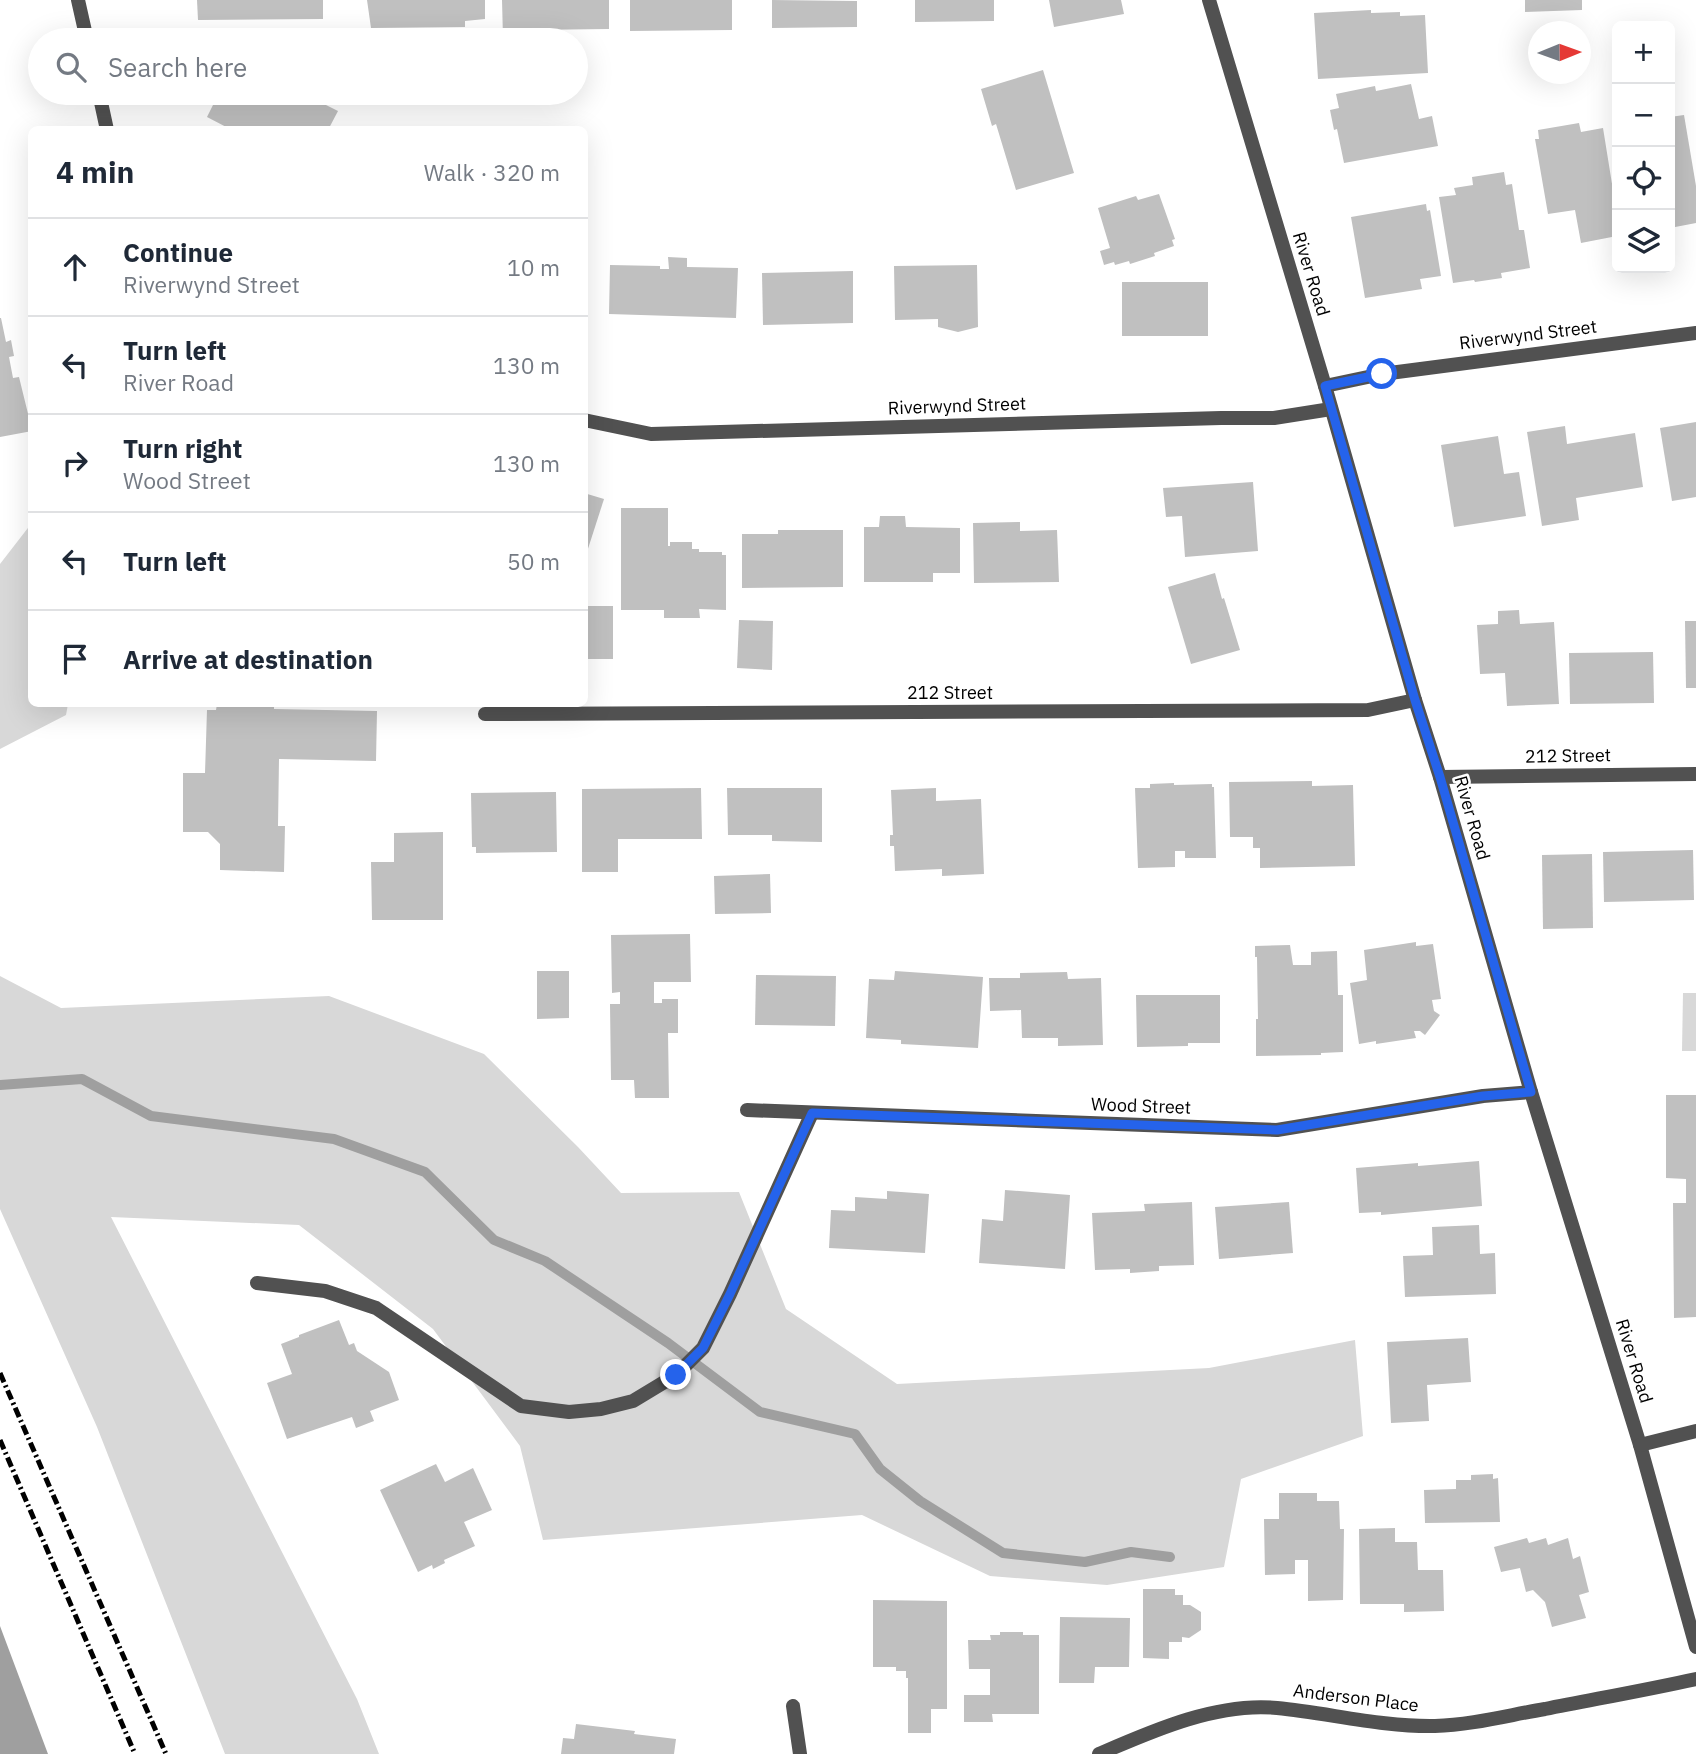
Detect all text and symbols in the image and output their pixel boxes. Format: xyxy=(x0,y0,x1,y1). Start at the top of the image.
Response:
north arrow xyxy=(1528,21,1591,84)
map controls xyxy=(1612,21,1675,273)
button: + xyxy=(1612,21,1675,84)
search box xyxy=(28,28,588,105)
icon: search xyxy=(52,48,90,86)
text: Search here xyxy=(108,50,247,84)
button: − xyxy=(1612,84,1675,147)
button: locate xyxy=(1612,147,1675,210)
text: 4 min xyxy=(56,152,134,191)
text: Walk · 320 m xyxy=(424,157,560,187)
button: layers xyxy=(1612,210,1675,273)
street label: River Road xyxy=(1288,229,1335,319)
text: Continue xyxy=(123,235,233,269)
icon: ahead xyxy=(56,248,94,286)
text: 10 m xyxy=(507,252,560,282)
text: Riverwynd Street xyxy=(123,269,300,299)
street label: Riverwynd Street xyxy=(1458,315,1598,354)
text: Turn left xyxy=(123,333,226,367)
icon: left xyxy=(56,346,94,384)
text: 130 m xyxy=(493,350,560,380)
route start xyxy=(1366,358,1397,389)
text: River Road xyxy=(123,367,234,397)
street label: Riverwynd Street xyxy=(887,392,1027,419)
text: Turn right xyxy=(123,431,242,465)
icon: right xyxy=(56,444,94,482)
text: 130 m xyxy=(493,448,560,478)
text: Wood Street xyxy=(123,465,251,495)
icon: left xyxy=(56,542,94,580)
text: Turn left xyxy=(123,544,226,578)
text: 50 m xyxy=(507,546,560,576)
icon: arrive xyxy=(56,640,94,678)
text: Arrive at destination xyxy=(123,642,373,676)
street label: 212 Street xyxy=(907,681,993,704)
street label: 212 Street xyxy=(1525,743,1611,768)
street label: River Road xyxy=(1449,773,1496,863)
street label: Wood Street xyxy=(1091,1092,1191,1119)
street label: River Road xyxy=(1611,1316,1658,1406)
route end xyxy=(660,1359,691,1390)
street label: Anderson Place xyxy=(1292,1678,1420,1717)

